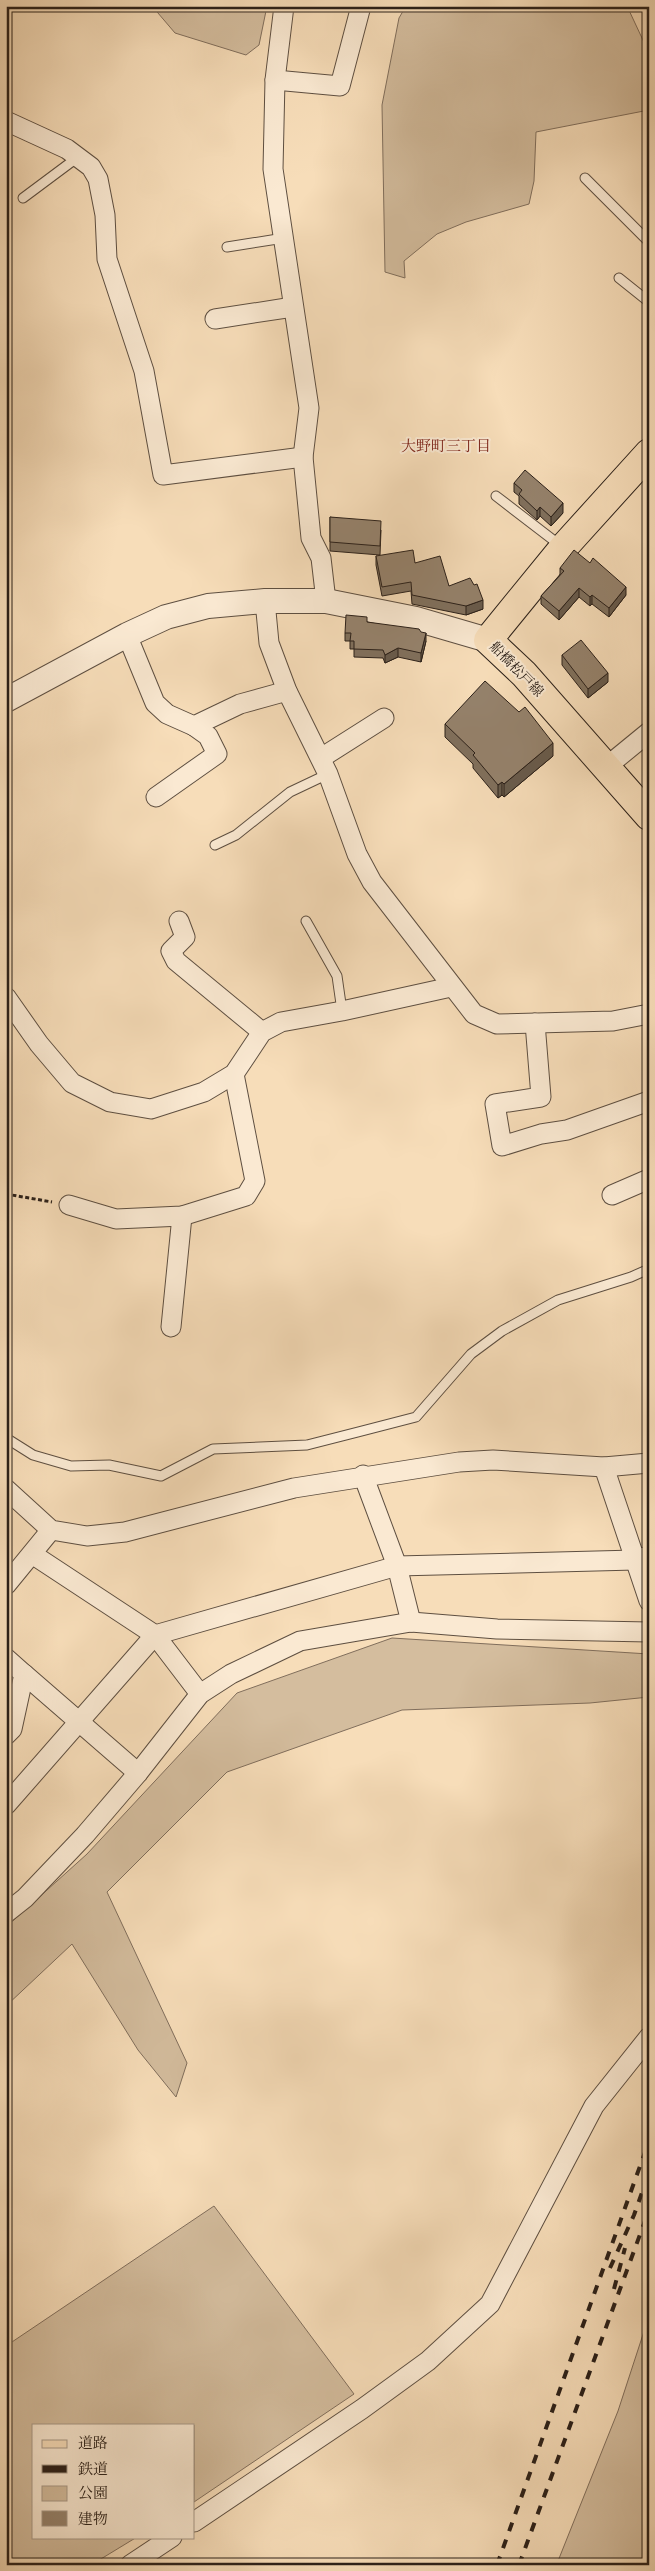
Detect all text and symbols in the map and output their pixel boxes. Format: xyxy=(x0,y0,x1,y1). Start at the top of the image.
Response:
district label: 大野町三丁目 xyxy=(401,436,491,455)
street label: 船橋松戸線 xyxy=(486,638,548,700)
legend xyxy=(32,2424,195,2538)
text: 道路 xyxy=(78,2433,108,2452)
text: 鉄道 xyxy=(78,2459,108,2478)
text: 公園 xyxy=(78,2483,108,2502)
text: 建物 xyxy=(78,2509,108,2528)

